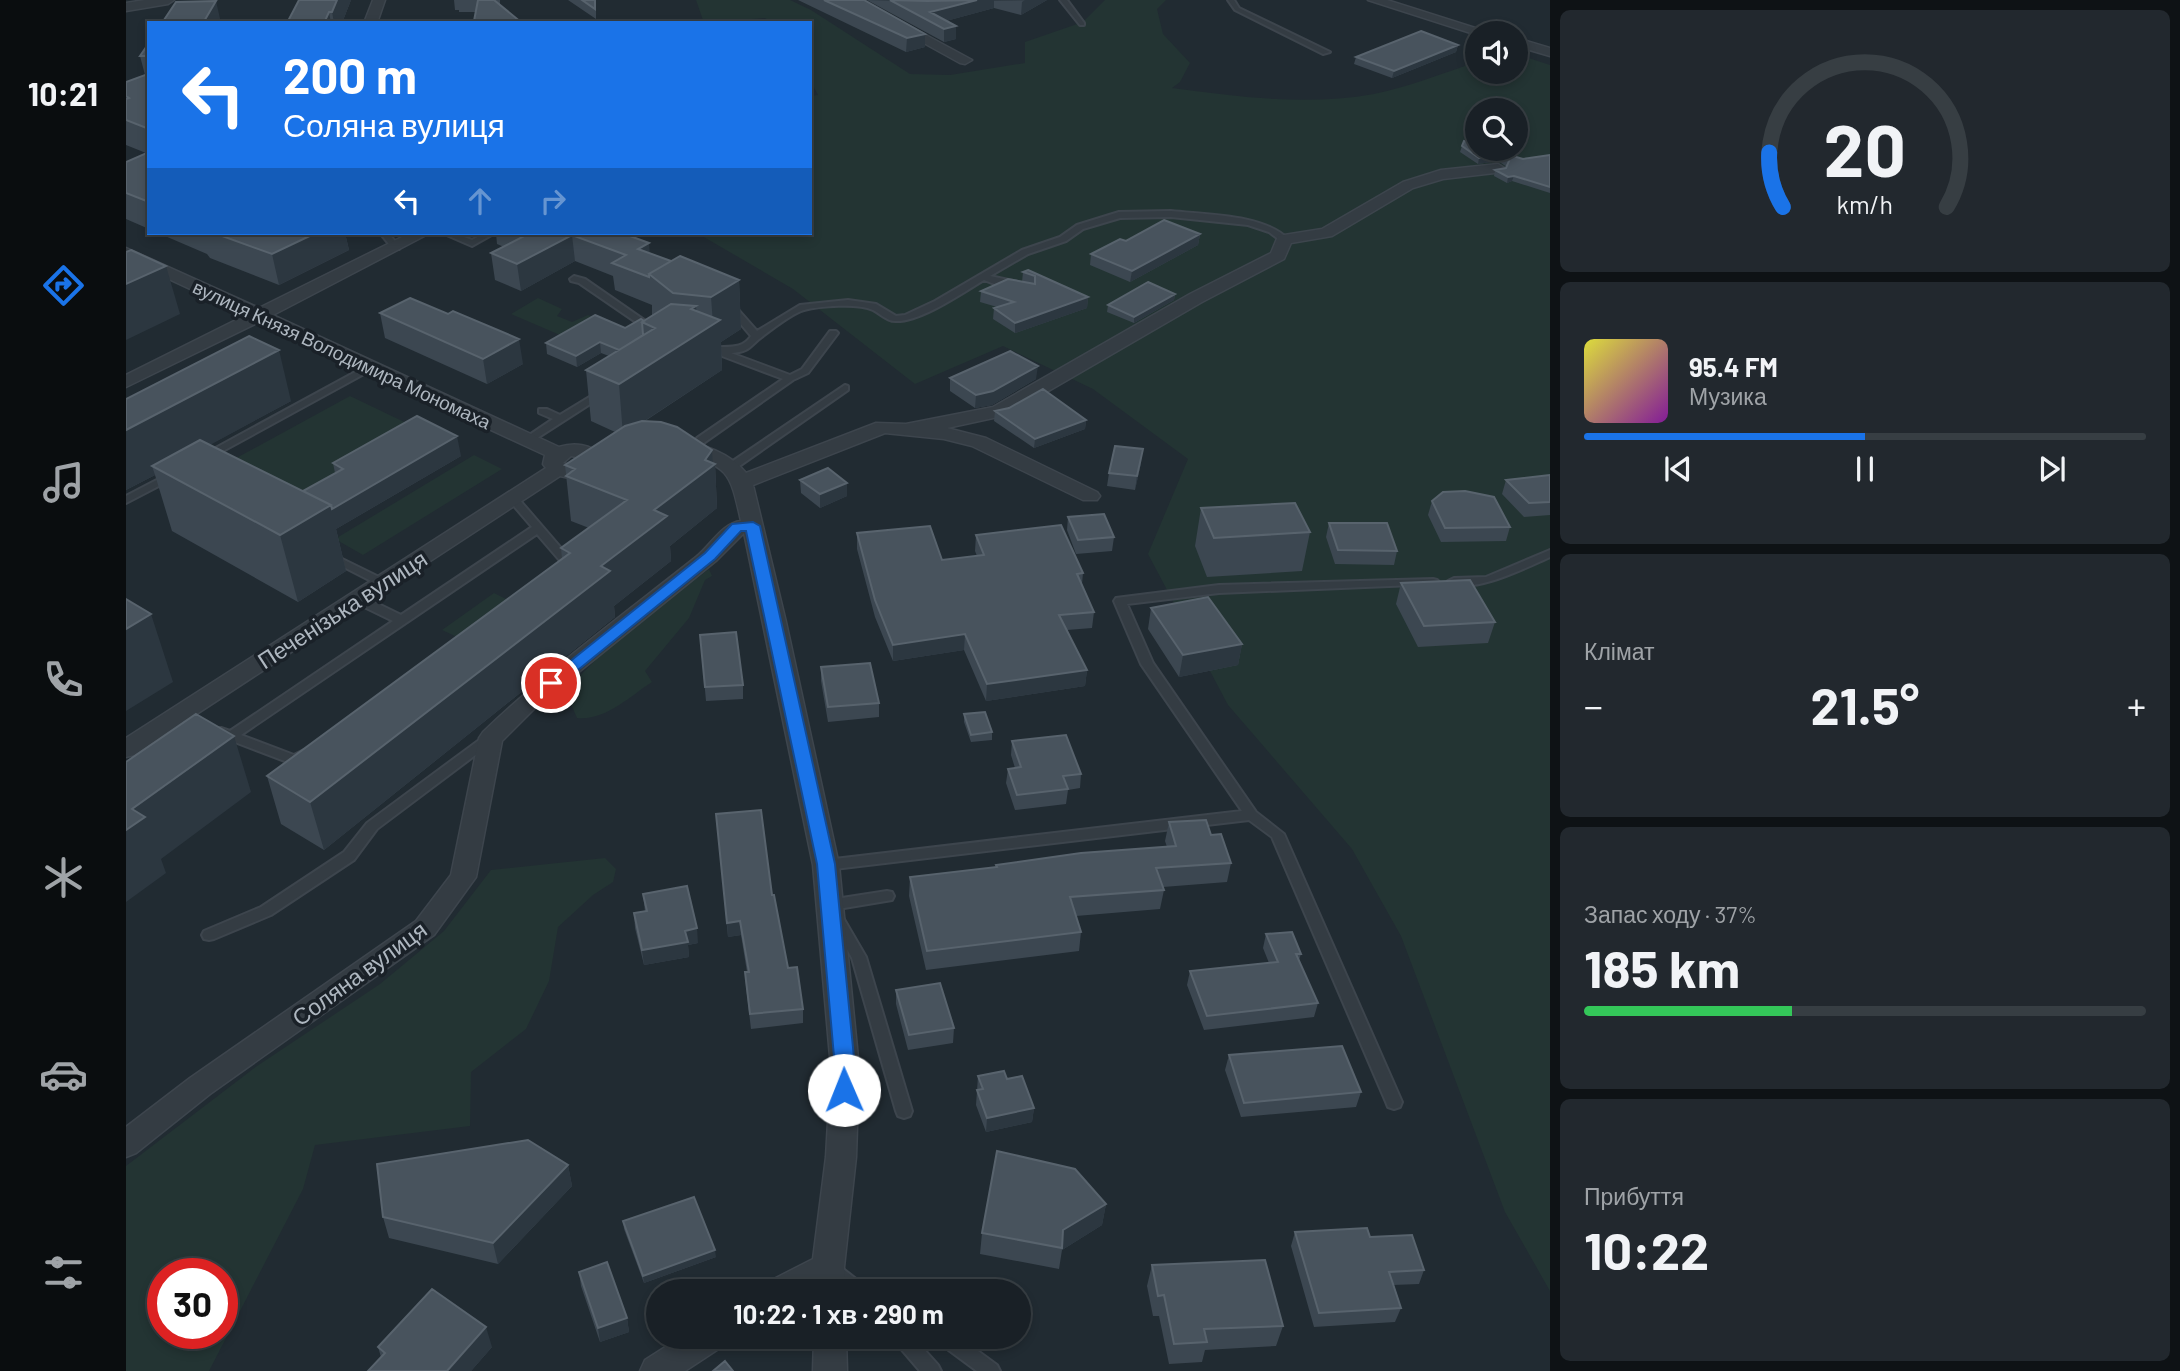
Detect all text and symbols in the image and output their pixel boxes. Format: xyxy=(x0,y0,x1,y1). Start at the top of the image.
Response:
map controls xyxy=(1465,21,1528,161)
button: sound xyxy=(1465,21,1528,84)
text: 200 m xyxy=(283,45,417,104)
icon: left xyxy=(168,49,259,140)
text: 10:21 xyxy=(28,74,98,112)
button: search xyxy=(1465,98,1528,161)
text: 20 xyxy=(1824,104,1906,192)
text: Соляна вулиця xyxy=(283,105,505,143)
icon: left xyxy=(388,182,426,220)
icon: ahead xyxy=(461,182,499,220)
icon: right xyxy=(534,182,572,220)
text: km/h xyxy=(1837,189,1893,219)
icon: directions xyxy=(39,261,88,310)
street label: вулиця Князя Володимира Мономаха xyxy=(189,275,495,433)
text: 95.4 FM xyxy=(1689,351,1778,382)
text: Музика xyxy=(1689,382,1767,410)
icon: previous xyxy=(1659,450,1697,488)
icon: pause xyxy=(1846,450,1884,488)
icon: next xyxy=(2033,450,2071,488)
icon: music xyxy=(39,458,88,507)
street label: Печенізька вулиця xyxy=(252,544,432,674)
text: Клімат xyxy=(1584,637,1655,665)
pin xyxy=(521,653,581,713)
icon: phone xyxy=(39,655,88,704)
icon: arrive xyxy=(532,664,570,702)
text: 21.5° xyxy=(1811,673,1919,735)
text: − xyxy=(1584,682,1603,728)
text: + xyxy=(2127,682,2146,728)
icon: climate xyxy=(39,853,88,902)
text: Запас ходу · 37% xyxy=(1584,900,1757,928)
street label: Соляна вулиця xyxy=(286,915,432,1031)
text: 185 km xyxy=(1584,936,1740,998)
icon: car xyxy=(39,1050,88,1099)
position arrow xyxy=(807,1053,881,1127)
text: Прибуття xyxy=(1584,1182,1684,1210)
text: 10:22 xyxy=(1584,1218,1709,1280)
icon: filters xyxy=(39,1248,88,1297)
speed limit sign: 30 xyxy=(147,1258,238,1349)
text: 10:22 · 1 хв · 290 m xyxy=(733,1298,944,1329)

